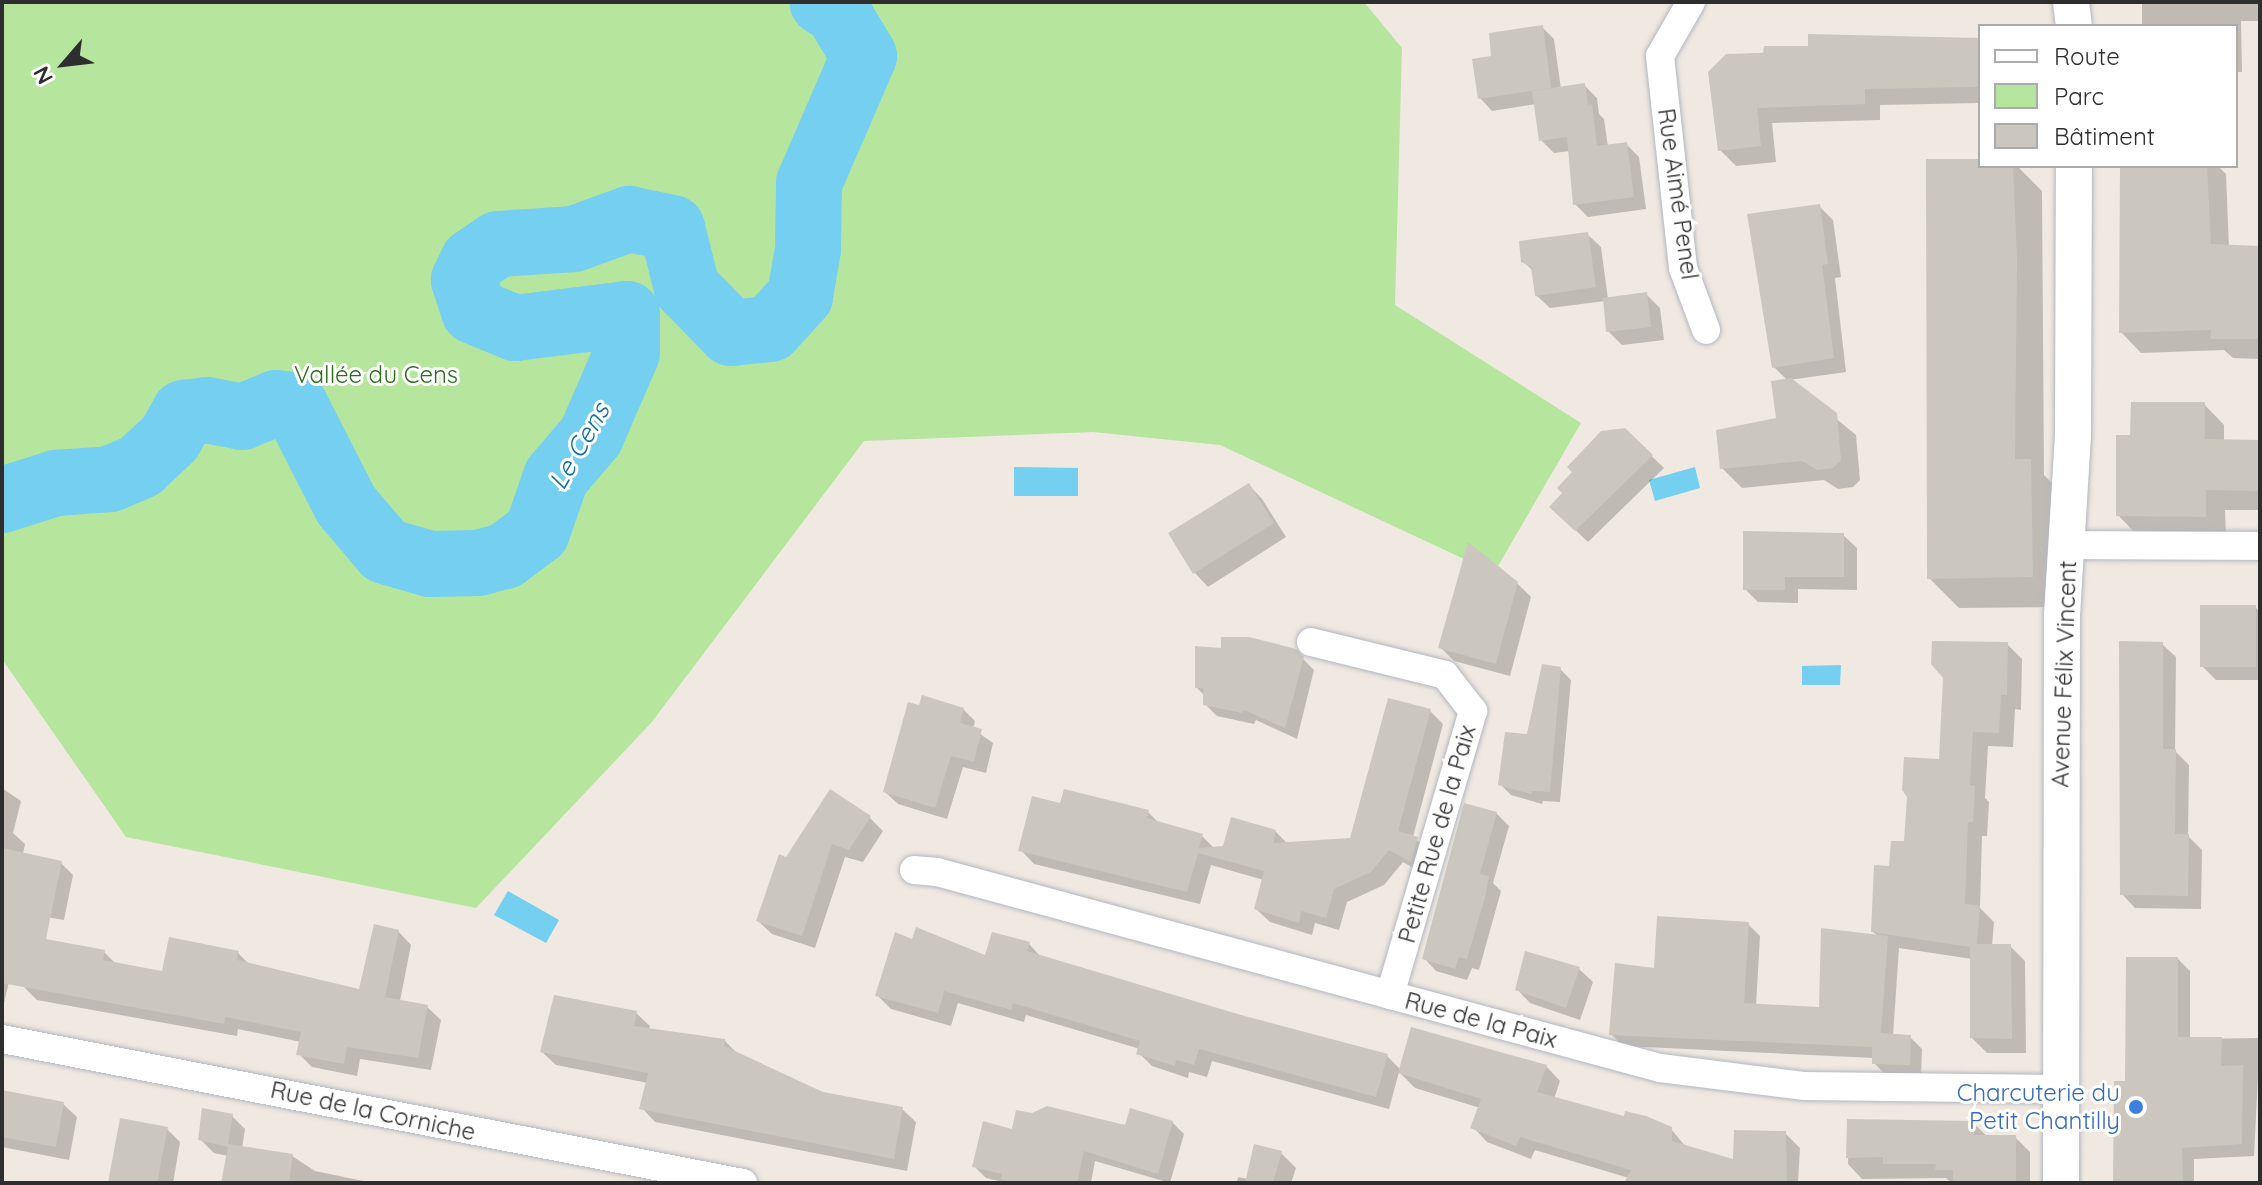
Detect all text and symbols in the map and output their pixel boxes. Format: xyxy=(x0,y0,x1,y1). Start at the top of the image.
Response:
north arrow xyxy=(24,24,104,104)
legend xyxy=(1978,24,2238,168)
text: Route xyxy=(2054,41,2120,71)
text: N xyxy=(27,62,59,89)
text: Parc xyxy=(2054,81,2104,111)
street label: Rue Aimé Penel xyxy=(1652,106,1704,282)
text: Bâtiment xyxy=(2054,121,2155,151)
park label: Vallée du Cens xyxy=(294,361,458,389)
water label: Le Cens xyxy=(542,397,616,495)
street label: Avenue Félix Vincent xyxy=(2046,560,2082,788)
street label: Petite Rue de la Paix xyxy=(1392,722,1482,946)
street label: Rue de la Paix xyxy=(1402,986,1560,1054)
street label: Rue de la Corniche xyxy=(268,1075,478,1147)
place label: Charcuterie du Petit Chantilly xyxy=(1957,1079,2120,1135)
marker: Charcuterie du Petit Chantilly xyxy=(2127,1098,2145,1116)

